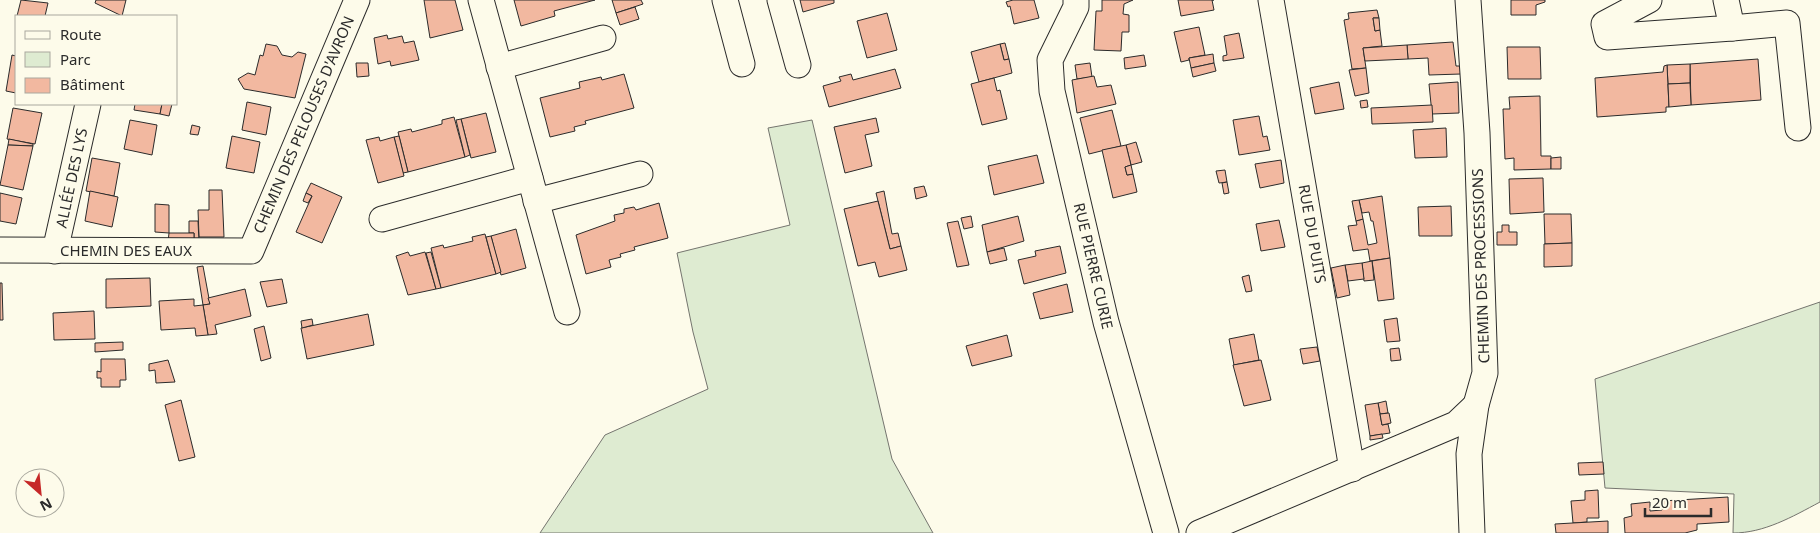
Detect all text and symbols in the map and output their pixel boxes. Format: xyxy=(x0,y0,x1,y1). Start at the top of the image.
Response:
street label: CHEMIN DES PELOUSES D'AVRON xyxy=(248,13,358,236)
legend xyxy=(15,15,178,105)
text: Route xyxy=(60,24,102,44)
text: Parc xyxy=(60,49,91,69)
text: Bâtiment xyxy=(60,74,125,94)
street label: ALLÉE DES LYS xyxy=(51,126,91,229)
street label: CHEMIN DES PROCESSIONS xyxy=(1467,168,1493,364)
street label: RUE DU PUITS xyxy=(1294,183,1332,285)
street label: RUE PIERRE CURIE xyxy=(1070,201,1118,331)
street label: CHEMIN DES EAUX xyxy=(60,240,192,260)
north arrow xyxy=(15,468,65,518)
scale bar xyxy=(1645,486,1711,518)
text: 20 m xyxy=(1652,492,1687,512)
text: N xyxy=(37,494,56,516)

